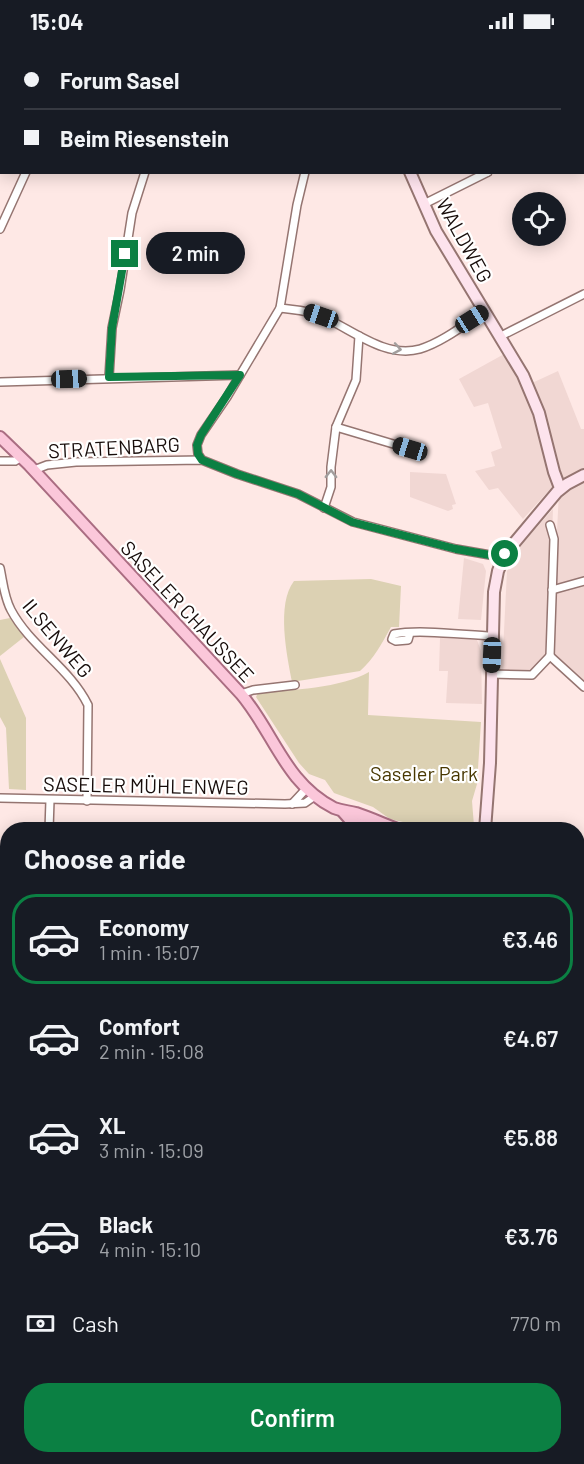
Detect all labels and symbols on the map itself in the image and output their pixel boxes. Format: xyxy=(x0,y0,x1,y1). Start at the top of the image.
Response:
street label: WALDWEG xyxy=(432,194,498,286)
callout: 2 min xyxy=(146,233,245,275)
route end xyxy=(111,240,138,267)
car xyxy=(301,302,341,330)
car xyxy=(452,302,492,336)
one-way arrow xyxy=(391,342,401,355)
car xyxy=(51,369,87,389)
street label: STRATENBARG xyxy=(48,432,180,462)
car xyxy=(390,435,430,463)
one-way arrow xyxy=(325,469,337,478)
street label: SASELER CHAUSSEE xyxy=(116,535,260,687)
route start xyxy=(491,540,518,567)
street label: ILSENWEG xyxy=(18,594,98,682)
car xyxy=(482,637,502,673)
park label: Saseler Park xyxy=(370,761,478,785)
street label: SASELER MÜHLENWEG xyxy=(43,771,249,799)

